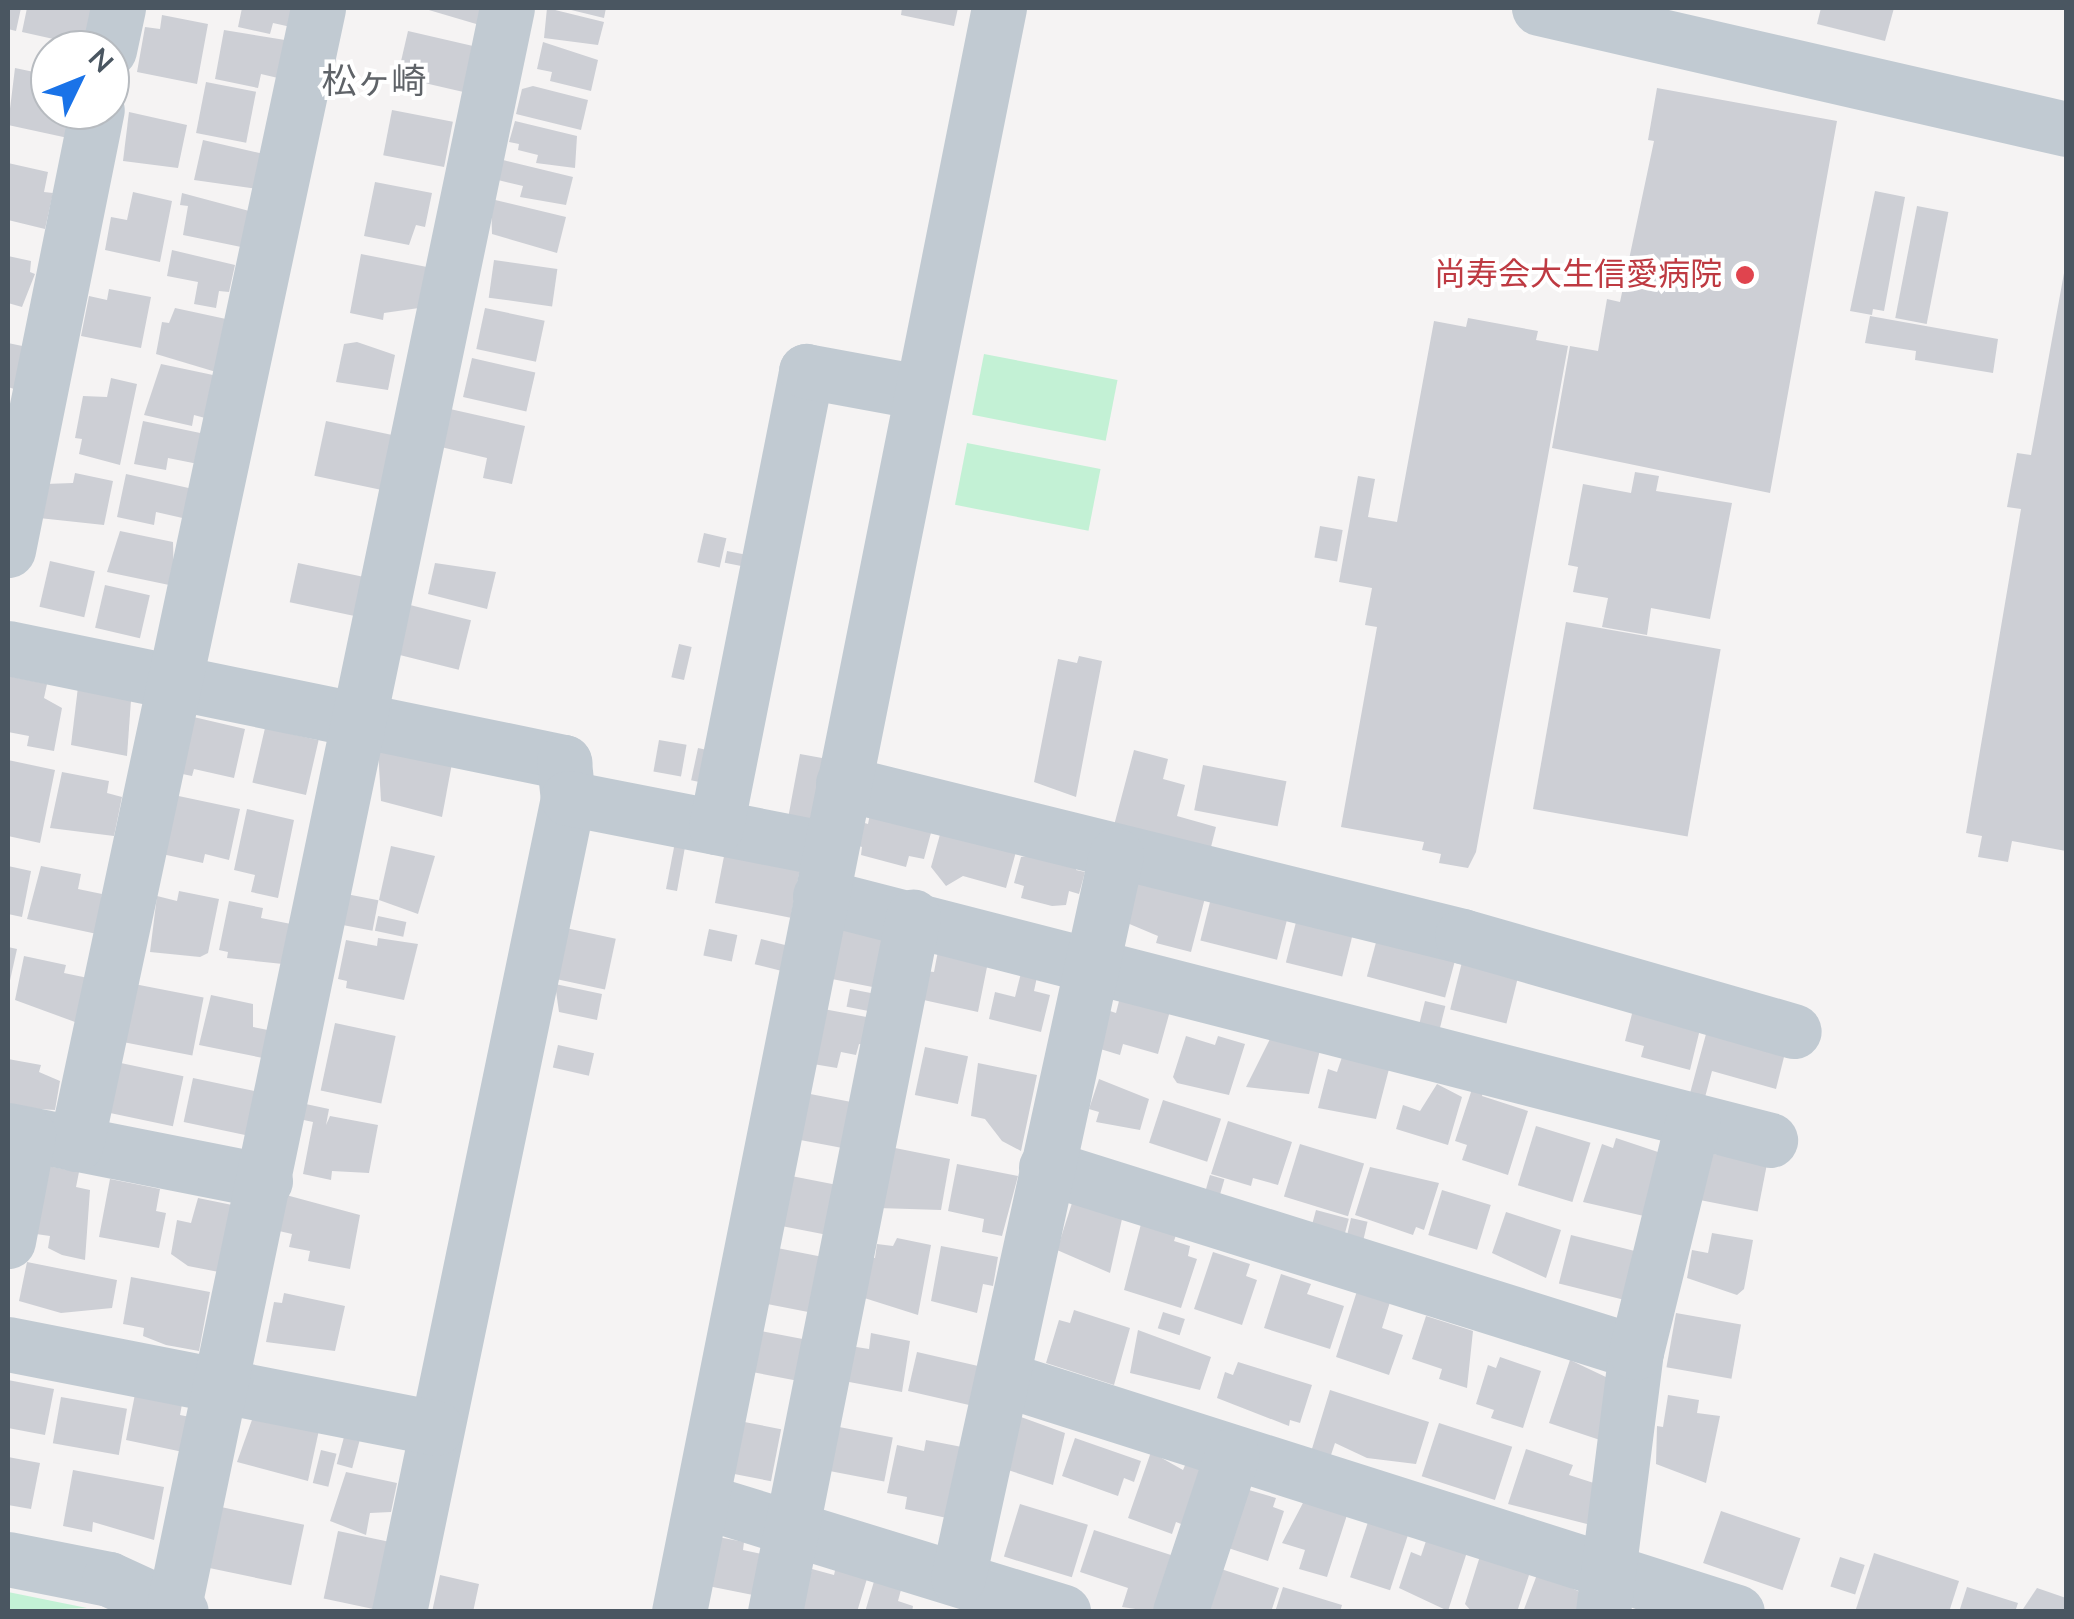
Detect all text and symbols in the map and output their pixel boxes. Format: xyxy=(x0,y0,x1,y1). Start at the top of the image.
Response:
north arrow xyxy=(30,30,130,130)
text: N xyxy=(79,40,122,82)
district label: 松ヶ崎 xyxy=(322,61,426,103)
place label: 尚寿会大生信愛病院 xyxy=(1434,256,1722,294)
marker: 尚寿会大生信愛病院 xyxy=(1732,262,1758,288)

